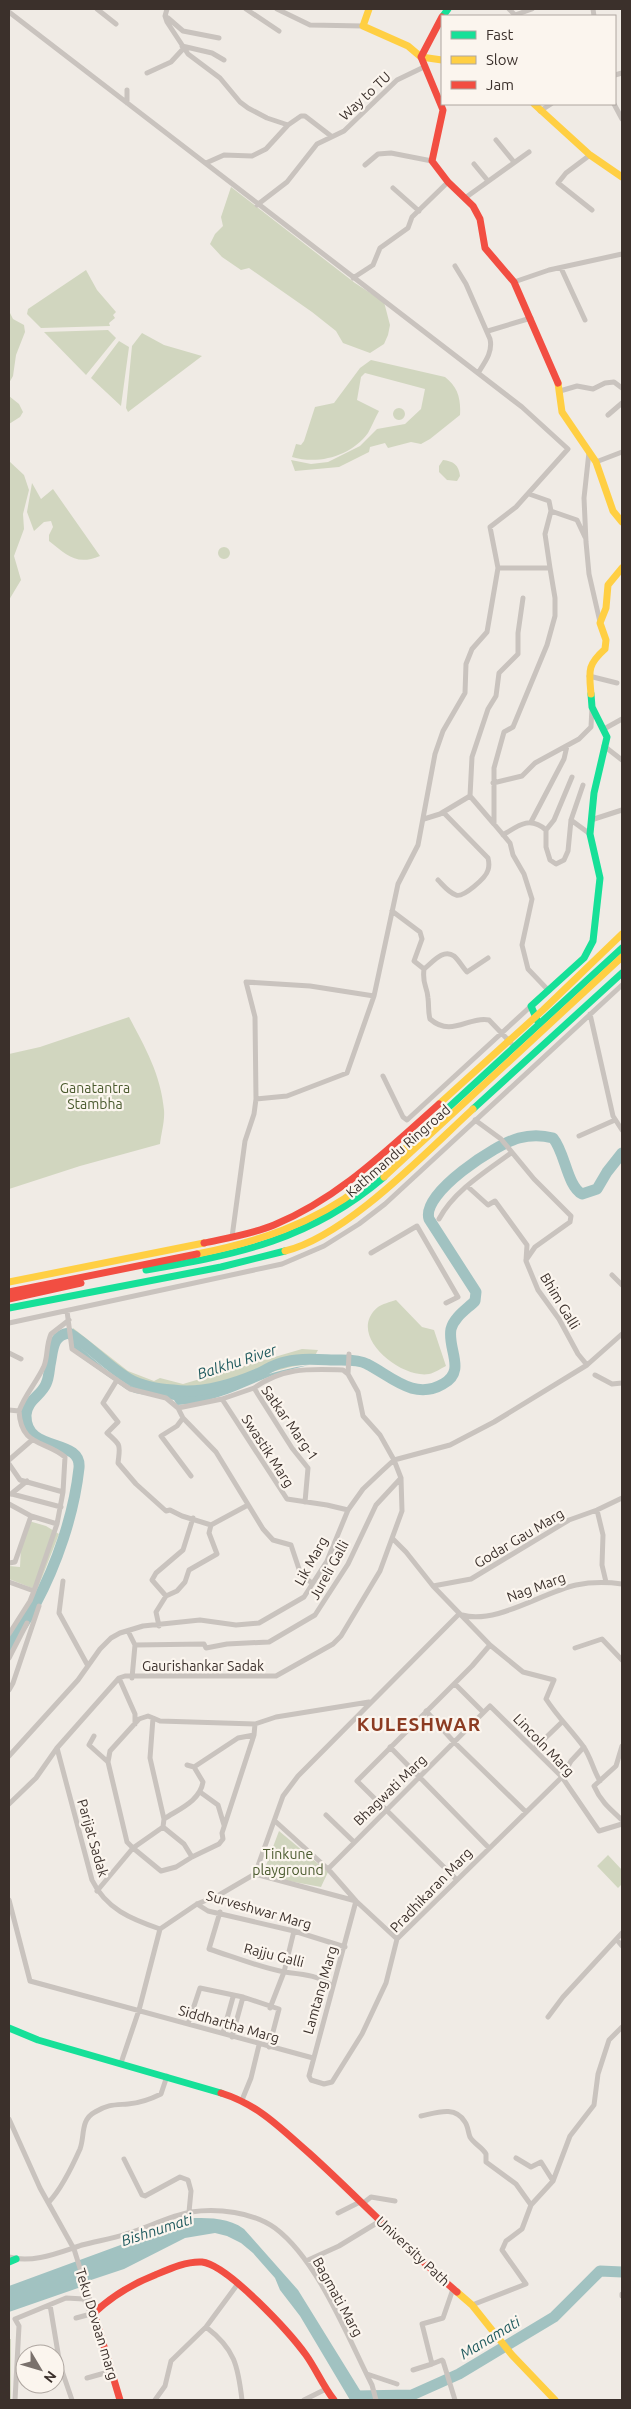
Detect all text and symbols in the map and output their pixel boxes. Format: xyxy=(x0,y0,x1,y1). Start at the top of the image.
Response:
legend xyxy=(441,15,616,105)
text: Fast xyxy=(486,26,514,43)
text: Slow xyxy=(486,51,519,68)
street label: Way to TU xyxy=(336,68,394,124)
text: Jam xyxy=(486,76,514,93)
park label: Ganatantra Stambha xyxy=(60,1080,130,1112)
street label: Kathmandu Ringroad xyxy=(343,1101,453,1201)
street label: Bhim Galli xyxy=(537,1270,583,1332)
water label: Balkhu River xyxy=(195,1340,280,1382)
street label: Satkar Marg-1 xyxy=(258,1383,322,1463)
street label: Swastik Marg xyxy=(239,1412,297,1490)
street label: Godar Gau Marg xyxy=(471,1505,567,1571)
street label: Lik Marg xyxy=(291,1534,331,1588)
street label: Jureli Galli xyxy=(306,1538,352,1602)
street label: Nag Marg xyxy=(505,1569,567,1605)
street label: Gaurishankar Sadak xyxy=(142,1658,264,1674)
street label: Lincoln Marg xyxy=(510,1710,578,1780)
district label: KULESHWAR xyxy=(357,1713,481,1735)
street label: Bhagwati Marg xyxy=(350,1751,430,1829)
street label: Parijat Sadak xyxy=(74,1797,112,1879)
street label: Pradhikaran Marg xyxy=(387,1844,475,1936)
park label: Tinkune playground xyxy=(252,1846,324,1878)
street label: Surveshwar Marg xyxy=(205,1887,313,1933)
street label: Rajju Galli xyxy=(242,1940,306,1970)
street label: Lamtang Marg xyxy=(300,1944,340,2036)
street label: Siddhartha Marg xyxy=(177,2002,281,2046)
water label: Bishnumati xyxy=(119,2210,196,2249)
street label: University Path xyxy=(373,2213,453,2289)
street label: Bagmati Marg xyxy=(310,2255,366,2339)
street label: Teku Dovaan marg xyxy=(72,2266,122,2382)
water label: Manamati xyxy=(456,2312,524,2362)
north arrow xyxy=(15,2344,65,2394)
text: N xyxy=(41,2368,60,2386)

